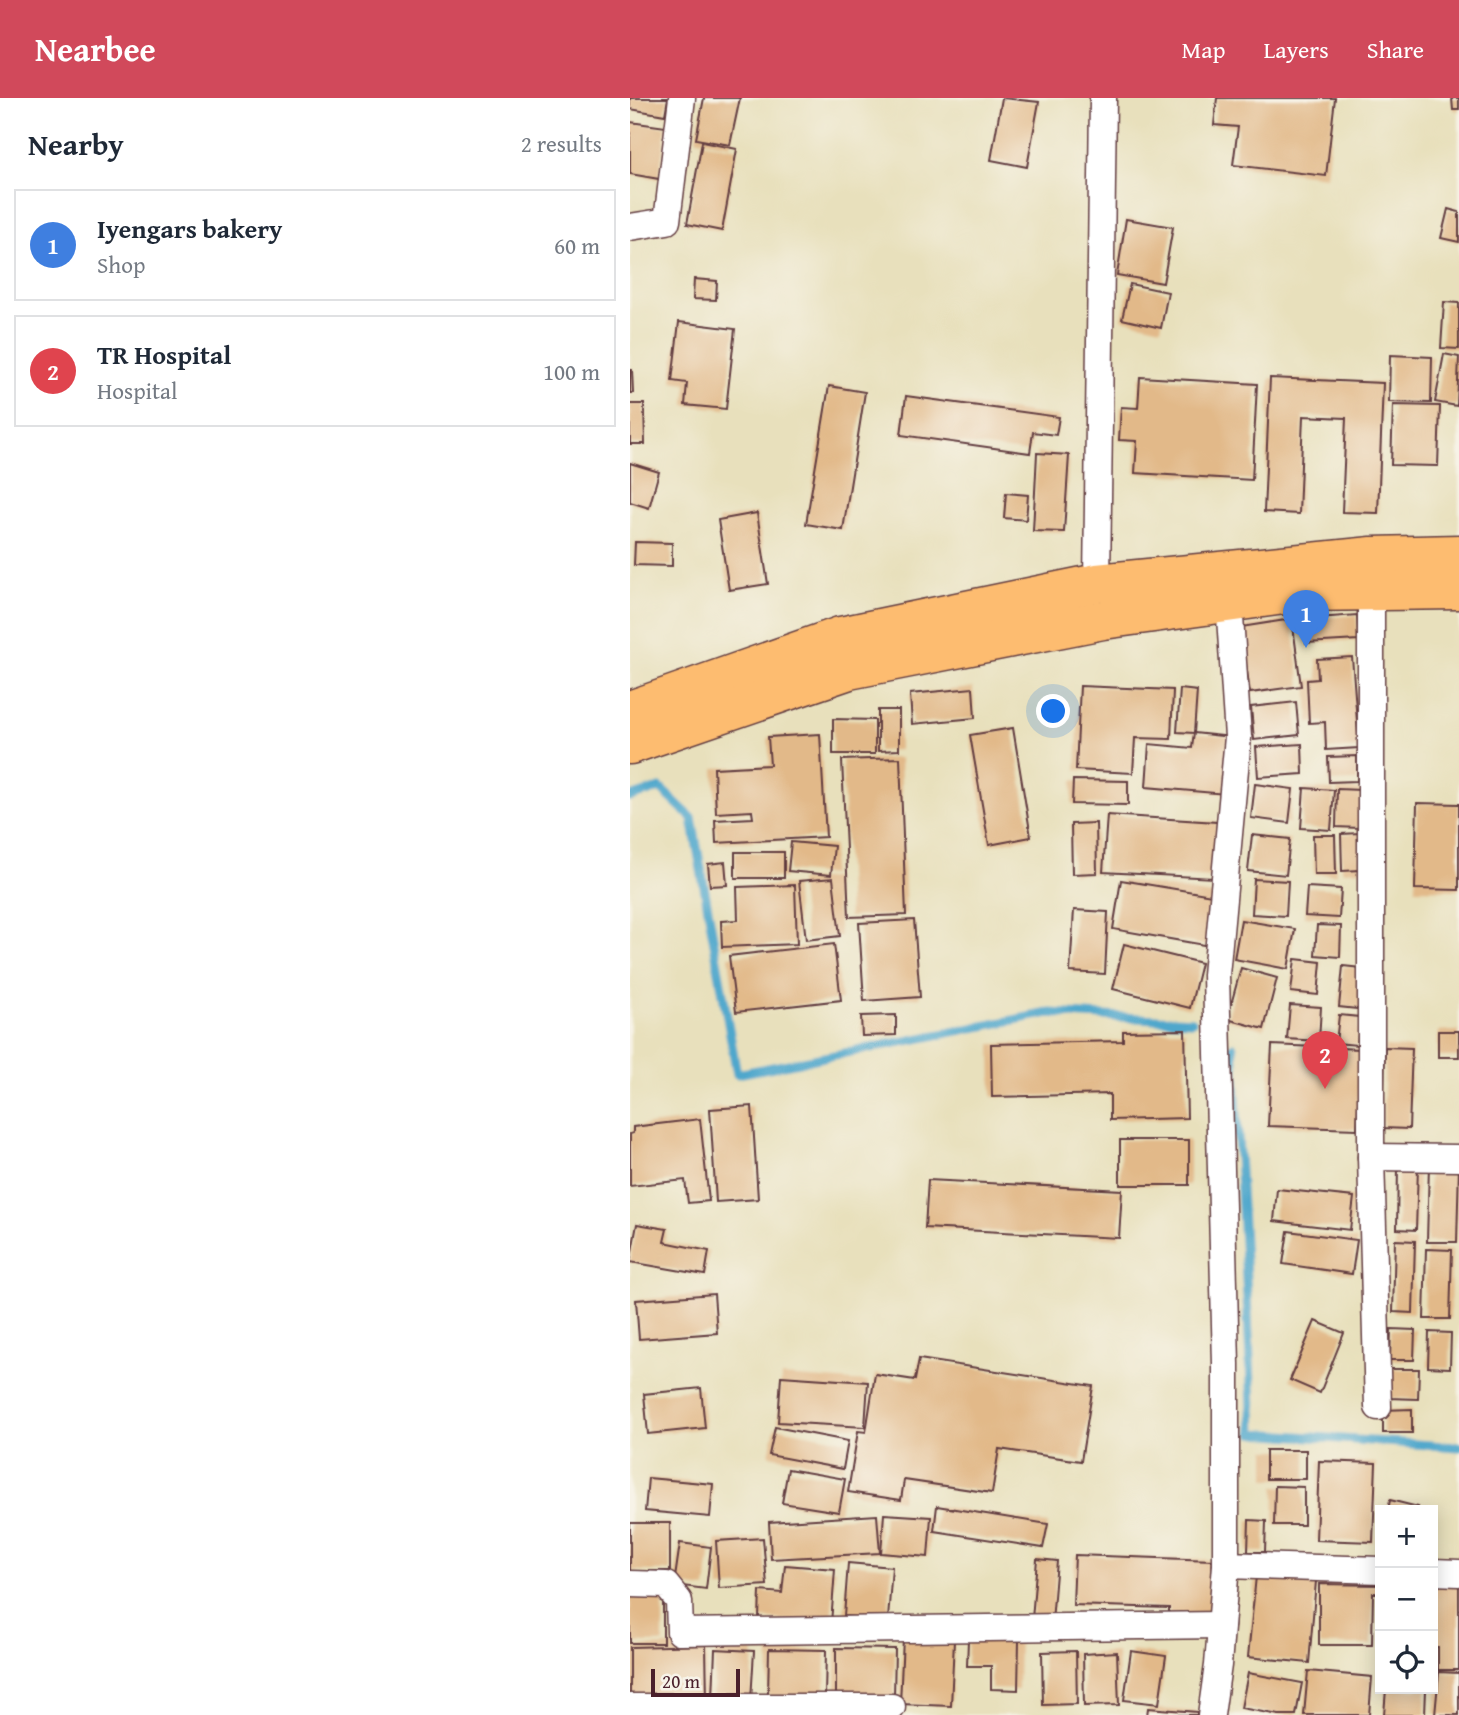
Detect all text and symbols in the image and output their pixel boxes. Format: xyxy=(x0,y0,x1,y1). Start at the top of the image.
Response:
text: Nearbee xyxy=(35,25,156,73)
text: Map xyxy=(1182,32,1225,67)
text: Layers xyxy=(1263,32,1329,67)
text: Share xyxy=(1367,32,1424,67)
text: Nearby xyxy=(28,122,124,166)
text: 2 results xyxy=(521,127,602,160)
text: Iyengars bakery xyxy=(97,209,282,248)
text: 1 xyxy=(47,229,59,262)
text: 60 m xyxy=(554,229,600,262)
text: Shop xyxy=(97,248,145,281)
text: TR Hospital xyxy=(97,335,231,374)
text: 2 xyxy=(47,355,59,388)
text: 100 m xyxy=(543,355,600,388)
text: Hospital xyxy=(97,374,177,407)
pin: 1 xyxy=(1283,590,1329,648)
your location xyxy=(1036,694,1070,728)
pin: 2 xyxy=(1302,1031,1348,1089)
map controls xyxy=(1375,1505,1438,1694)
button: + xyxy=(1375,1505,1438,1568)
button: − xyxy=(1375,1568,1438,1631)
button: locate xyxy=(1375,1631,1438,1694)
scale bar xyxy=(651,1666,740,1698)
text: 20 m xyxy=(662,1667,700,1695)

